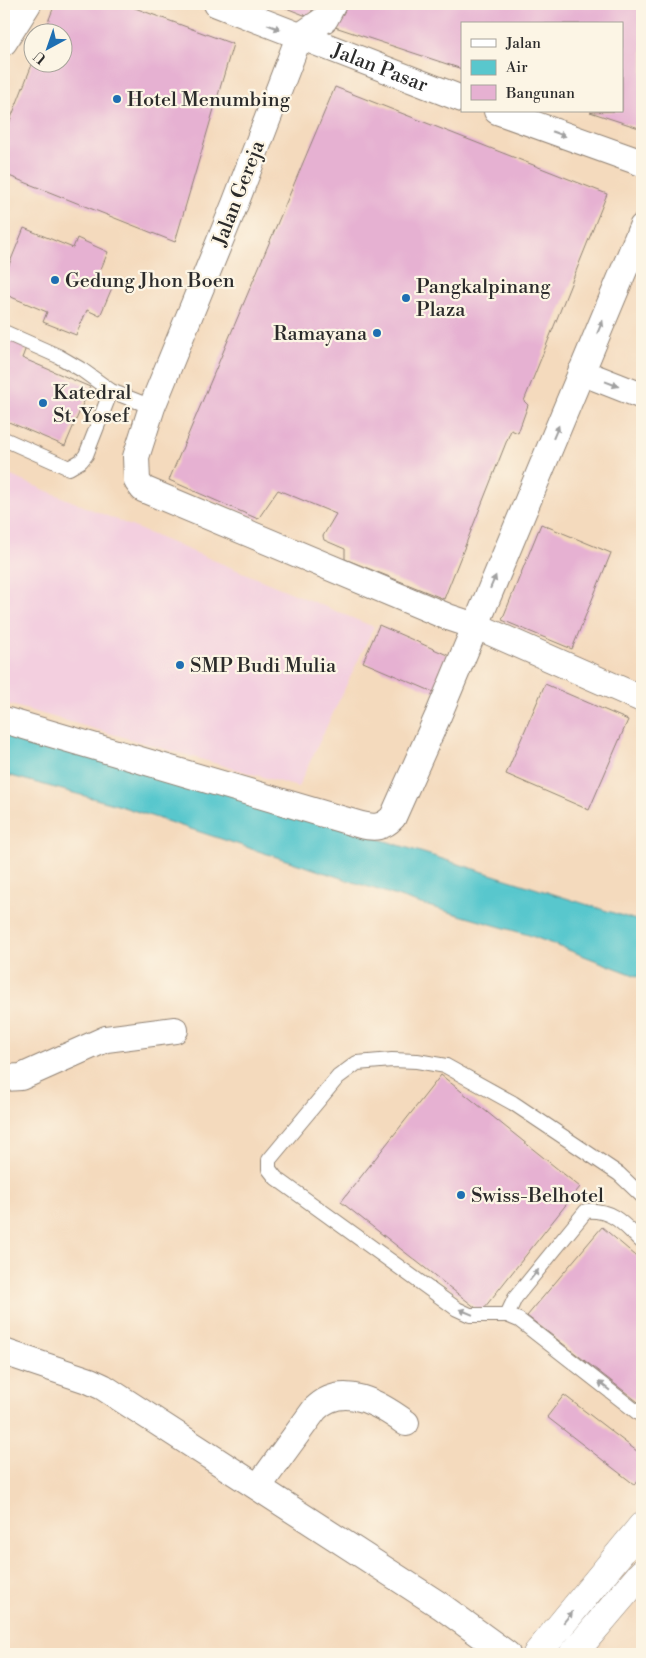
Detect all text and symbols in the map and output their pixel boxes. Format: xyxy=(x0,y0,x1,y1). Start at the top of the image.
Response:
north arrow xyxy=(22,22,72,72)
legend xyxy=(461,22,624,112)
one-way arrow xyxy=(267,23,282,31)
text: Jalan xyxy=(505,34,541,53)
street label: Jalan Pasar xyxy=(327,38,432,99)
text: U xyxy=(30,47,50,68)
text: Air xyxy=(505,58,528,77)
text: Bangunan xyxy=(505,84,575,103)
place label: Hotel Menumbing xyxy=(127,88,291,113)
marker: Hotel Menumbing xyxy=(111,93,123,105)
one-way arrow xyxy=(552,131,567,138)
street label: Jalan Gereja xyxy=(208,137,271,251)
place label: Gedung Jhon Boen xyxy=(65,269,235,294)
marker: Gedung Jhon Boen xyxy=(49,274,61,286)
place label: Pangkalpinang Plaza xyxy=(416,275,551,323)
marker: Pangkalpinang Plaza xyxy=(400,292,412,304)
one-way arrow xyxy=(596,320,604,334)
place label: Ramayana xyxy=(273,322,368,347)
marker: Ramayana xyxy=(371,327,383,339)
place label: Katedral St. Yosef xyxy=(53,381,132,429)
one-way arrow xyxy=(604,381,619,388)
marker: Katedral St. Yosef xyxy=(37,397,49,409)
one-way arrow xyxy=(552,425,560,439)
one-way arrow xyxy=(489,575,497,589)
place label: SMP Budi Mulia xyxy=(190,654,337,679)
marker: SMP Budi Mulia xyxy=(174,659,186,671)
place label: Swiss-Belhotel xyxy=(471,1184,604,1209)
marker: Swiss-Belhotel xyxy=(455,1189,467,1201)
one-way arrow xyxy=(528,1269,539,1282)
one-way arrow xyxy=(458,1308,473,1316)
one-way arrow xyxy=(598,1380,611,1391)
one-way arrow xyxy=(563,1610,574,1623)

